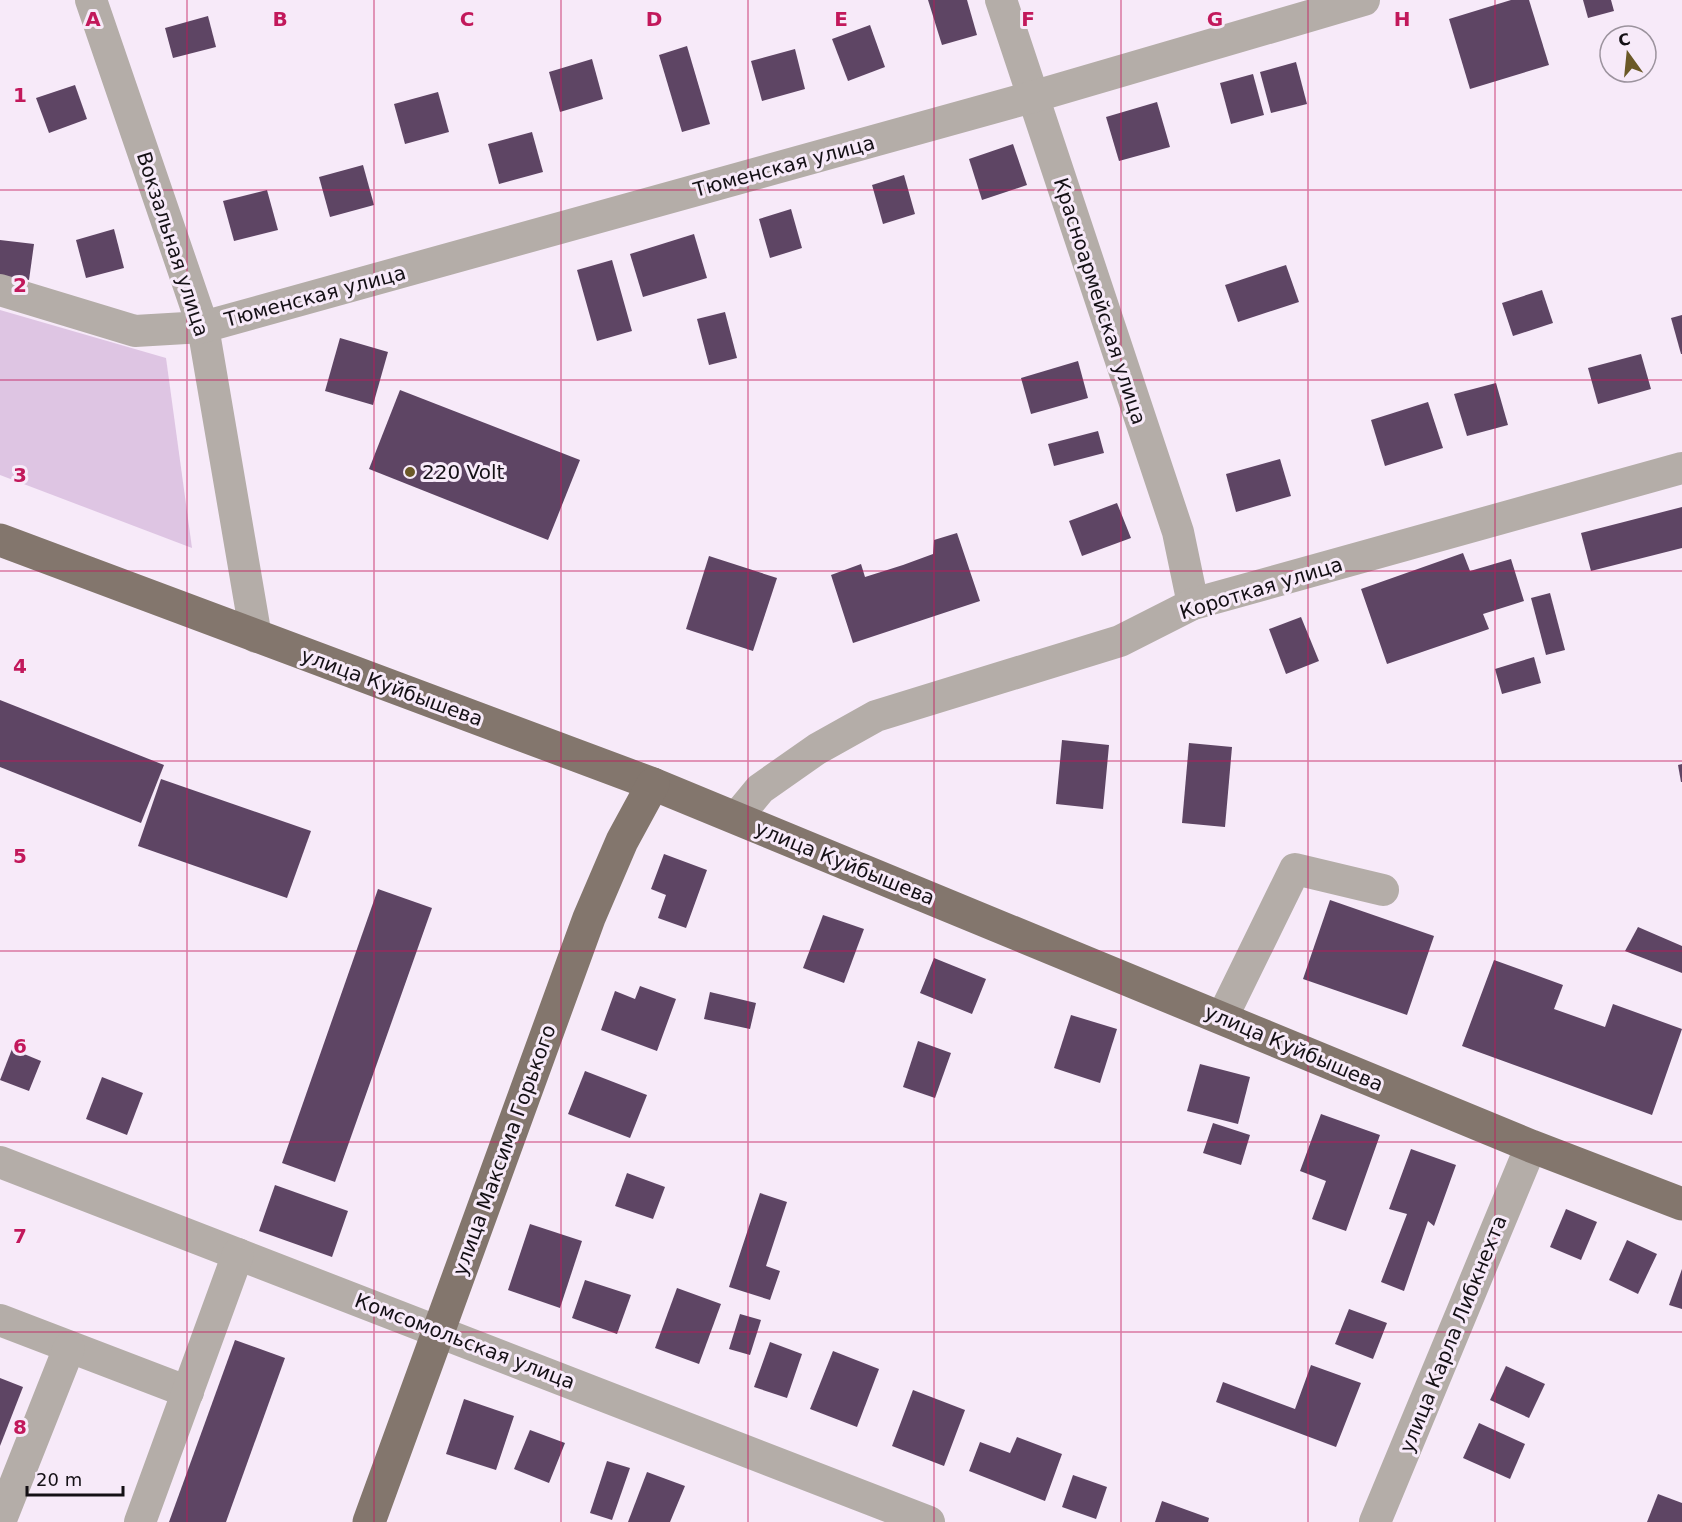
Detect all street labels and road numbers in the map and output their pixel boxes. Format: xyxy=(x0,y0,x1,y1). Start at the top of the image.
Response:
street label: Тюменская улица xyxy=(690,130,877,202)
street label: Вокзальная улица xyxy=(132,149,214,339)
street label: Красноармейская улица xyxy=(1049,175,1151,427)
street label: Тюменская улица xyxy=(221,260,408,332)
street label: Короткая улица xyxy=(1177,552,1345,624)
street label: улица Куйбышева xyxy=(298,643,486,731)
street label: улица Куйбышева xyxy=(752,816,938,910)
street label: улица Куйбышева xyxy=(1201,1000,1387,1096)
street label: улица Максима Горького xyxy=(447,1021,561,1279)
street label: улица Карла Либкнехта xyxy=(1394,1212,1512,1456)
street label: Комсомольская улица xyxy=(352,1288,578,1394)

